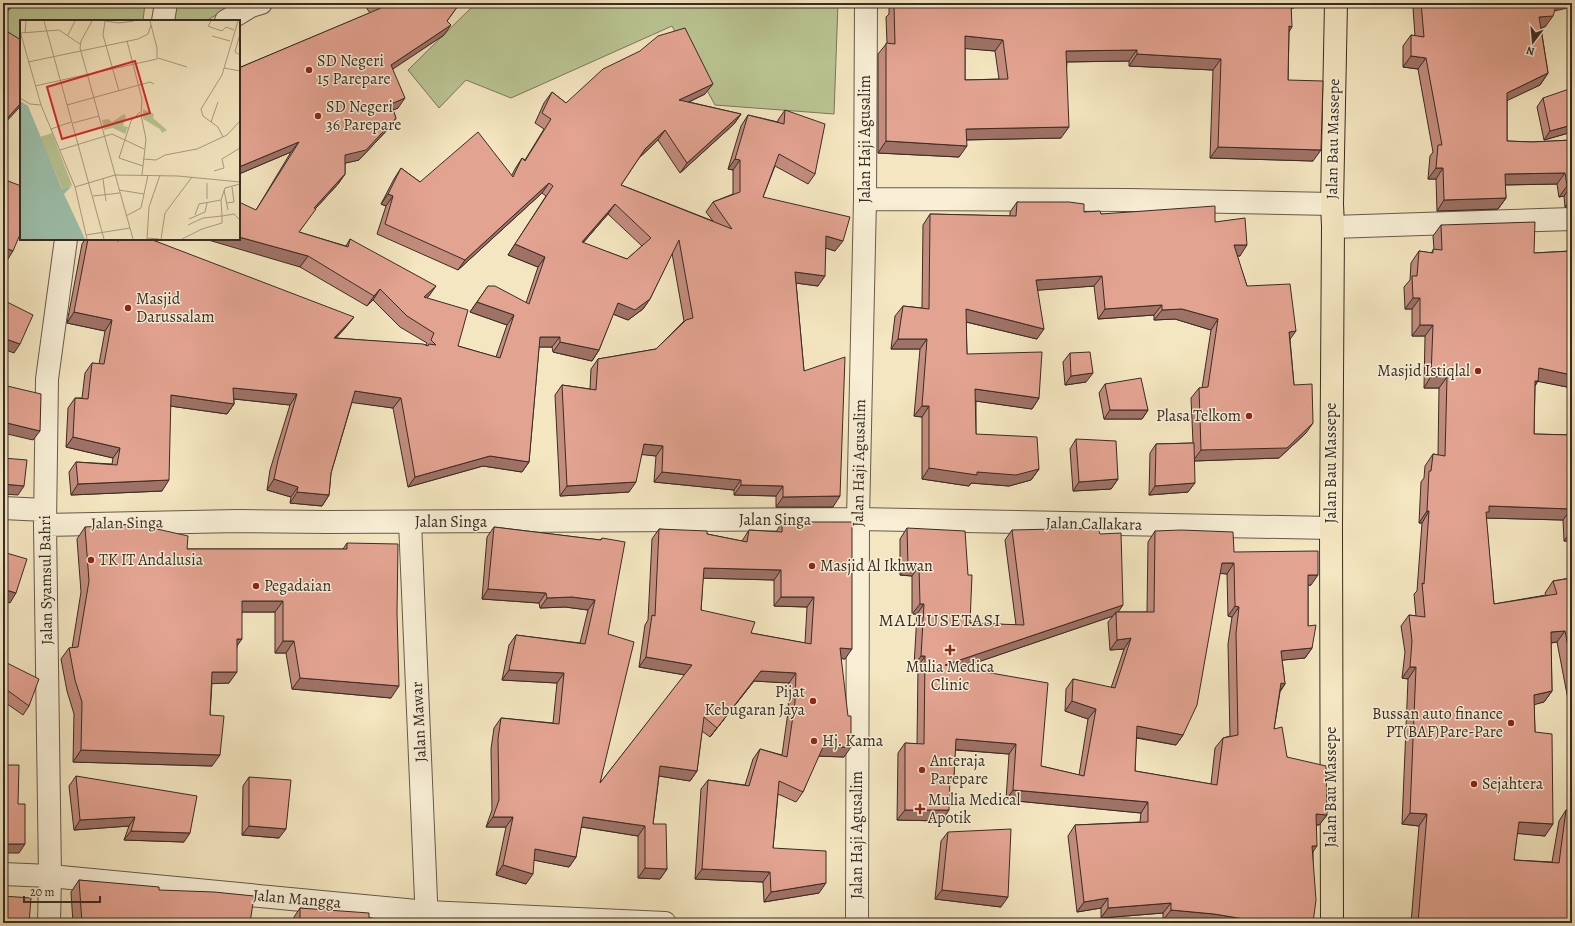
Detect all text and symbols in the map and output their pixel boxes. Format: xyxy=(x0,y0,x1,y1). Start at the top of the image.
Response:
inset map xyxy=(20,20,240,240)
north arrow xyxy=(1513,22,1553,62)
text: N xyxy=(1524,43,1536,59)
place label: SD Negeri 15 Parepare xyxy=(317,50,391,90)
marker: SD Negeri 15 Parepare xyxy=(304,65,314,75)
street label: Jalan Haji Agusalim xyxy=(854,75,876,203)
street label: Jalan Bau Massepe xyxy=(1321,78,1345,200)
place label: SD Negeri 36 Parepare xyxy=(326,96,401,136)
marker: SD Negeri 36 Parepare xyxy=(313,111,323,121)
place label: Masjid Darussalam xyxy=(136,288,214,328)
marker: Masjid Darussalam xyxy=(123,303,133,313)
place label: Masjid Istiqlal xyxy=(1377,360,1470,382)
marker: Masjid Istiqlal xyxy=(1473,366,1483,376)
street label: Jalan Haji Agusalim xyxy=(847,399,871,527)
street label: Jalan Bau Massepe xyxy=(1320,403,1342,523)
place label: Plasa Telkom xyxy=(1156,405,1241,427)
marker: Plasa Telkom xyxy=(1244,411,1254,421)
street label: Jalan Singa xyxy=(739,509,812,531)
street label: Jalan Singa xyxy=(91,511,164,535)
street label: Jalan Singa xyxy=(415,511,488,533)
street label: Jalan Callakara xyxy=(1045,512,1143,536)
street label: Jalan Syamsul Bahri xyxy=(34,515,58,645)
place label: TK IT Andalusia xyxy=(99,549,204,571)
marker: TK IT Andalusia xyxy=(86,555,96,565)
place label: Masjid Al Ikhwan xyxy=(820,555,933,577)
marker: Masjid Al Ikhwan xyxy=(807,561,817,571)
place label: Pegadaian xyxy=(264,575,331,597)
marker: Pegadaian xyxy=(251,581,261,591)
district label: MALLUSETASI xyxy=(878,608,1002,632)
marker: Mulia Medica Clinic xyxy=(944,644,956,656)
place label: Mulia Medica Clinic xyxy=(906,656,995,696)
street label: Jalan Mawar xyxy=(406,681,432,763)
place label: Pijat Kebugaran Jaya xyxy=(705,681,806,721)
marker: Pijat Kebugaran Jaya xyxy=(808,696,818,706)
place label: Bussan auto finance PT(BAF)Pare-Pare xyxy=(1372,703,1503,743)
marker: Bussan auto finance PT(BAF)Pare-Pare xyxy=(1506,718,1516,728)
street label: Jalan Bau Massepe xyxy=(1320,727,1342,847)
place label: Hj. Kama xyxy=(822,730,884,752)
marker: Hj. Kama xyxy=(809,736,819,746)
place label: Anteraja Parepare xyxy=(929,750,988,790)
marker: Anteraja Parepare xyxy=(917,765,927,775)
street label: Jalan Haji Agusalim xyxy=(846,771,868,899)
place label: Sejahtera xyxy=(1482,773,1544,795)
marker: Sejahtera xyxy=(1469,779,1479,789)
place label: Mulia Medical Apotik xyxy=(927,789,1021,829)
marker: Mulia Medical Apotik xyxy=(915,804,925,814)
scale bar xyxy=(24,878,100,904)
text: 20 m xyxy=(30,884,54,900)
street label: Jalan Mangga xyxy=(252,884,343,914)

